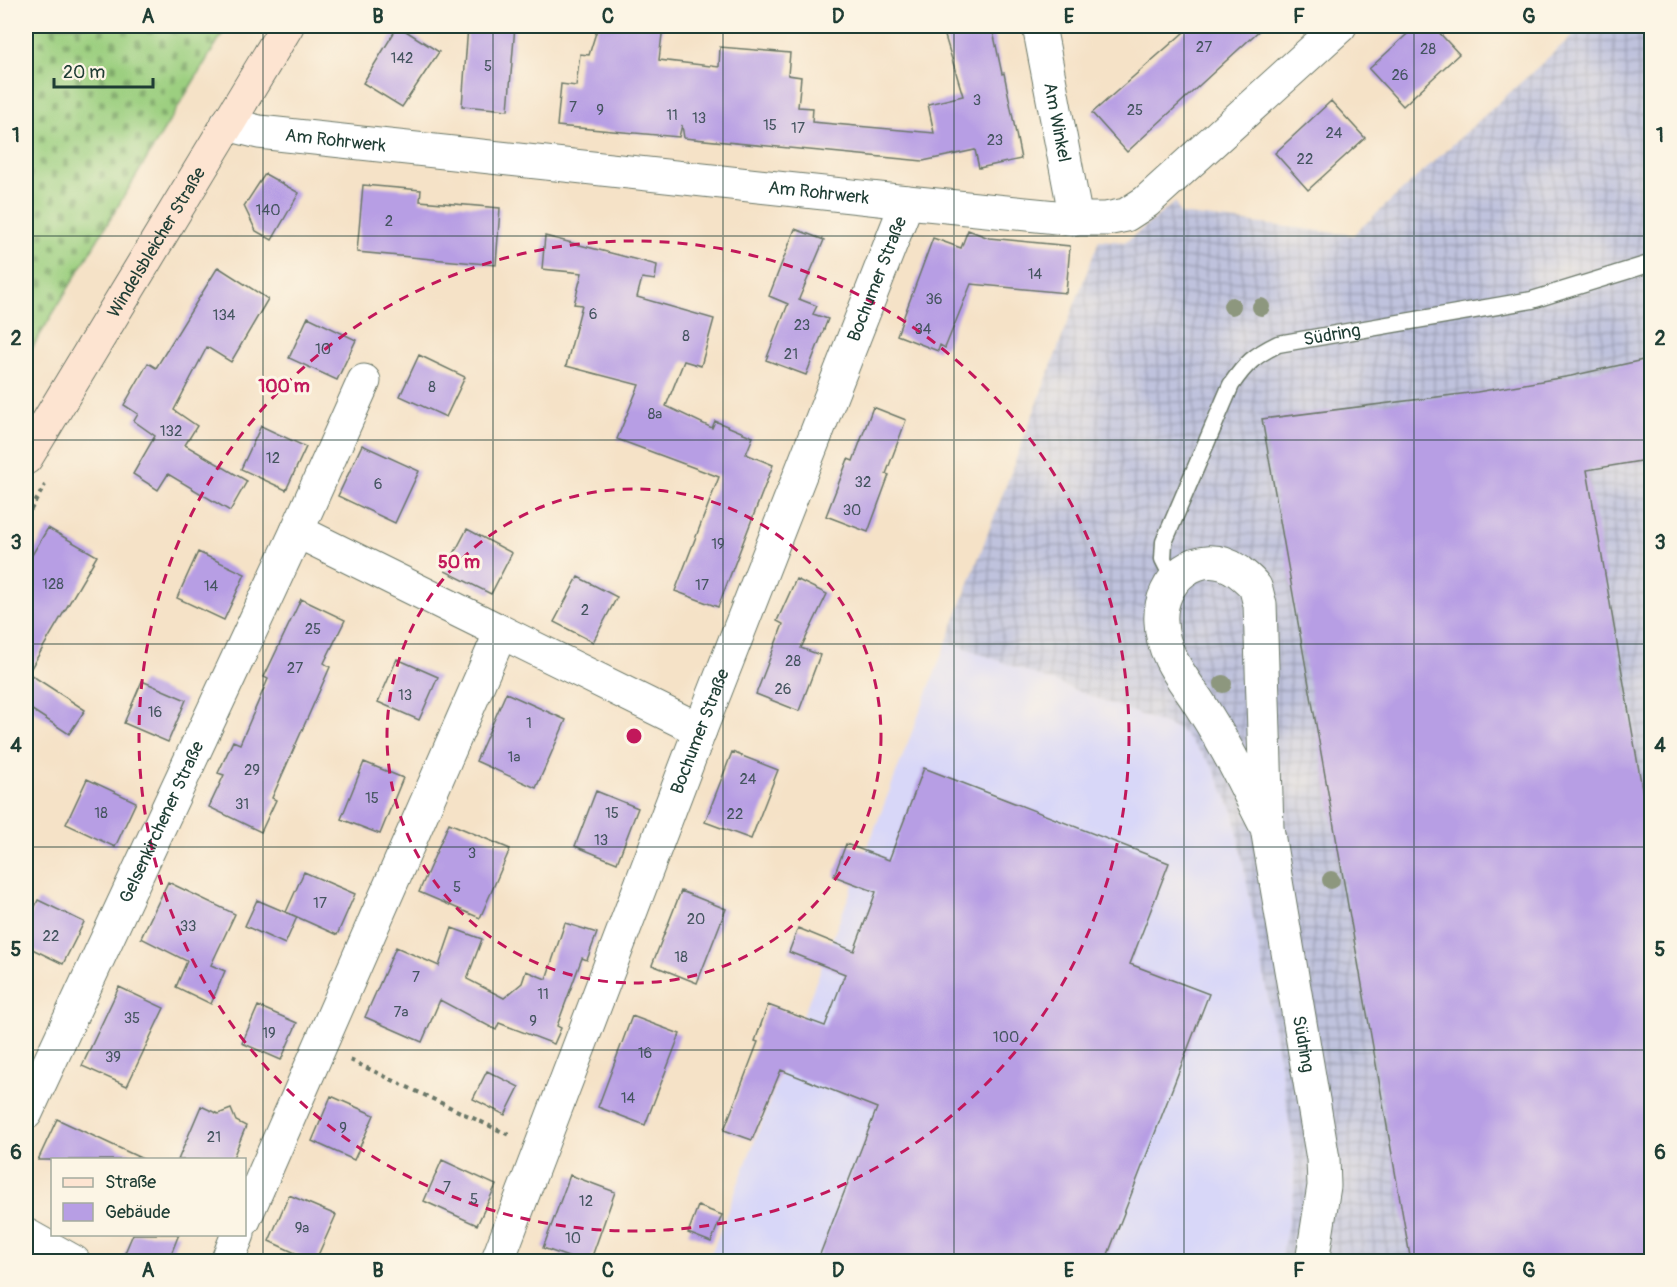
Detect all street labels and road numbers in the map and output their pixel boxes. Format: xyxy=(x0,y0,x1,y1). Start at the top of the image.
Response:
street label: Am Winkel xyxy=(1038,81,1076,164)
street label: Am Rohrwerk xyxy=(284,124,388,158)
street label: Windelsbleicher Straße xyxy=(102,163,211,322)
street label: Am Rohrwerk xyxy=(767,176,871,210)
street label: Bochumer Straße xyxy=(842,213,912,345)
street label: Südring xyxy=(1302,319,1362,351)
street label: Bochumer Straße xyxy=(666,666,735,797)
street label: Gelsenkirchener Straße xyxy=(114,738,210,907)
street label: Südring xyxy=(1287,1014,1319,1074)

